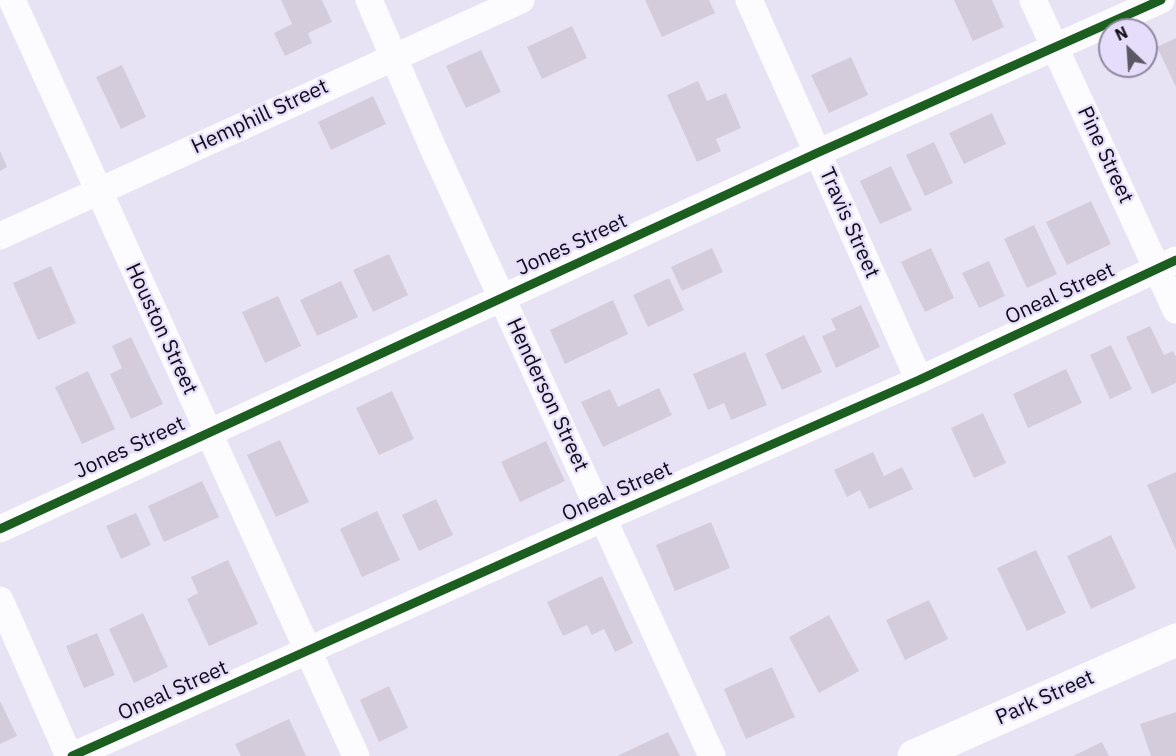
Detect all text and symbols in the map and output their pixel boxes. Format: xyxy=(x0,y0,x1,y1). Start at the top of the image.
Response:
north arrow xyxy=(1098,18,1158,78)
text: N xyxy=(1112,22,1131,45)
street label: Hemphill Street xyxy=(188,74,332,160)
street label: Pine Street xyxy=(1072,103,1138,207)
street label: Travis Street xyxy=(813,164,885,282)
street label: Jones Street xyxy=(513,208,631,282)
street label: Oneal Street xyxy=(1001,258,1119,330)
street label: Houston Street xyxy=(120,259,202,399)
street label: Henderson Street xyxy=(500,314,594,476)
street label: Jones Street xyxy=(71,411,189,485)
street label: Oneal Street xyxy=(558,457,676,527)
street label: Oneal Street xyxy=(114,656,232,726)
street label: Park Street xyxy=(992,665,1098,731)

